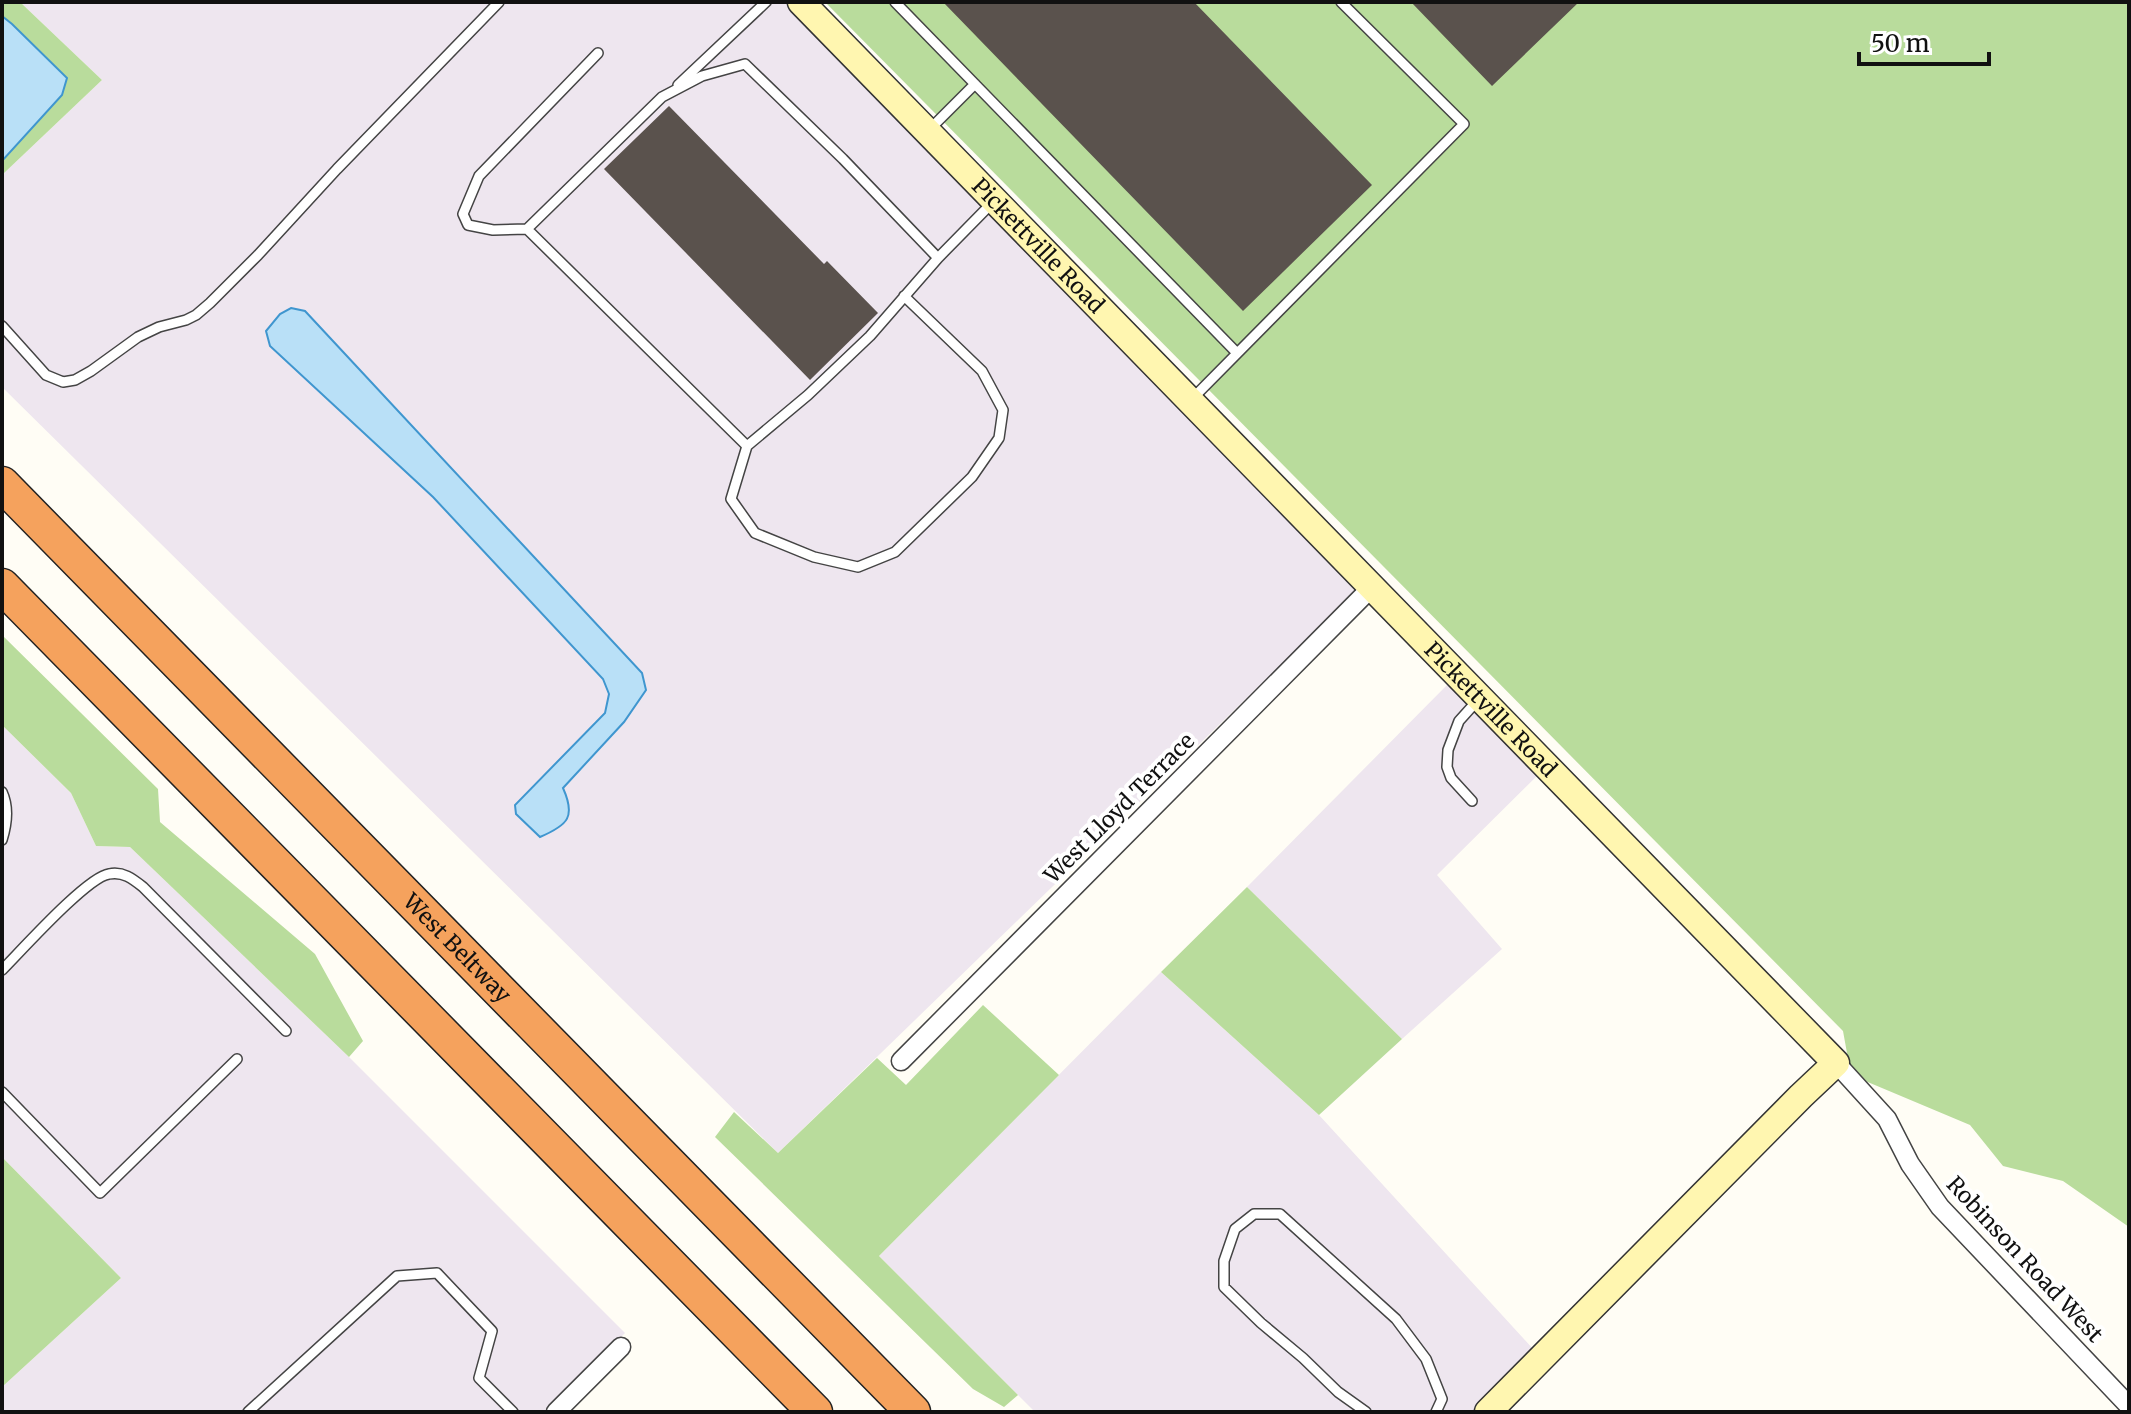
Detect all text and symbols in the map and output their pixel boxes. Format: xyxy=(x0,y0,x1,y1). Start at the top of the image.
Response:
scale bar xyxy=(1859,16,1989,66)
text: 50 m xyxy=(1871,28,1930,59)
street label: Pickettville Road xyxy=(966,172,1111,319)
street label: Pickettville Road xyxy=(1419,636,1563,783)
street label: West Lloyd Terrace xyxy=(1037,727,1200,890)
street label: West Beltway xyxy=(397,887,517,1009)
street label: Robinson Road West xyxy=(1941,1170,2109,1348)

